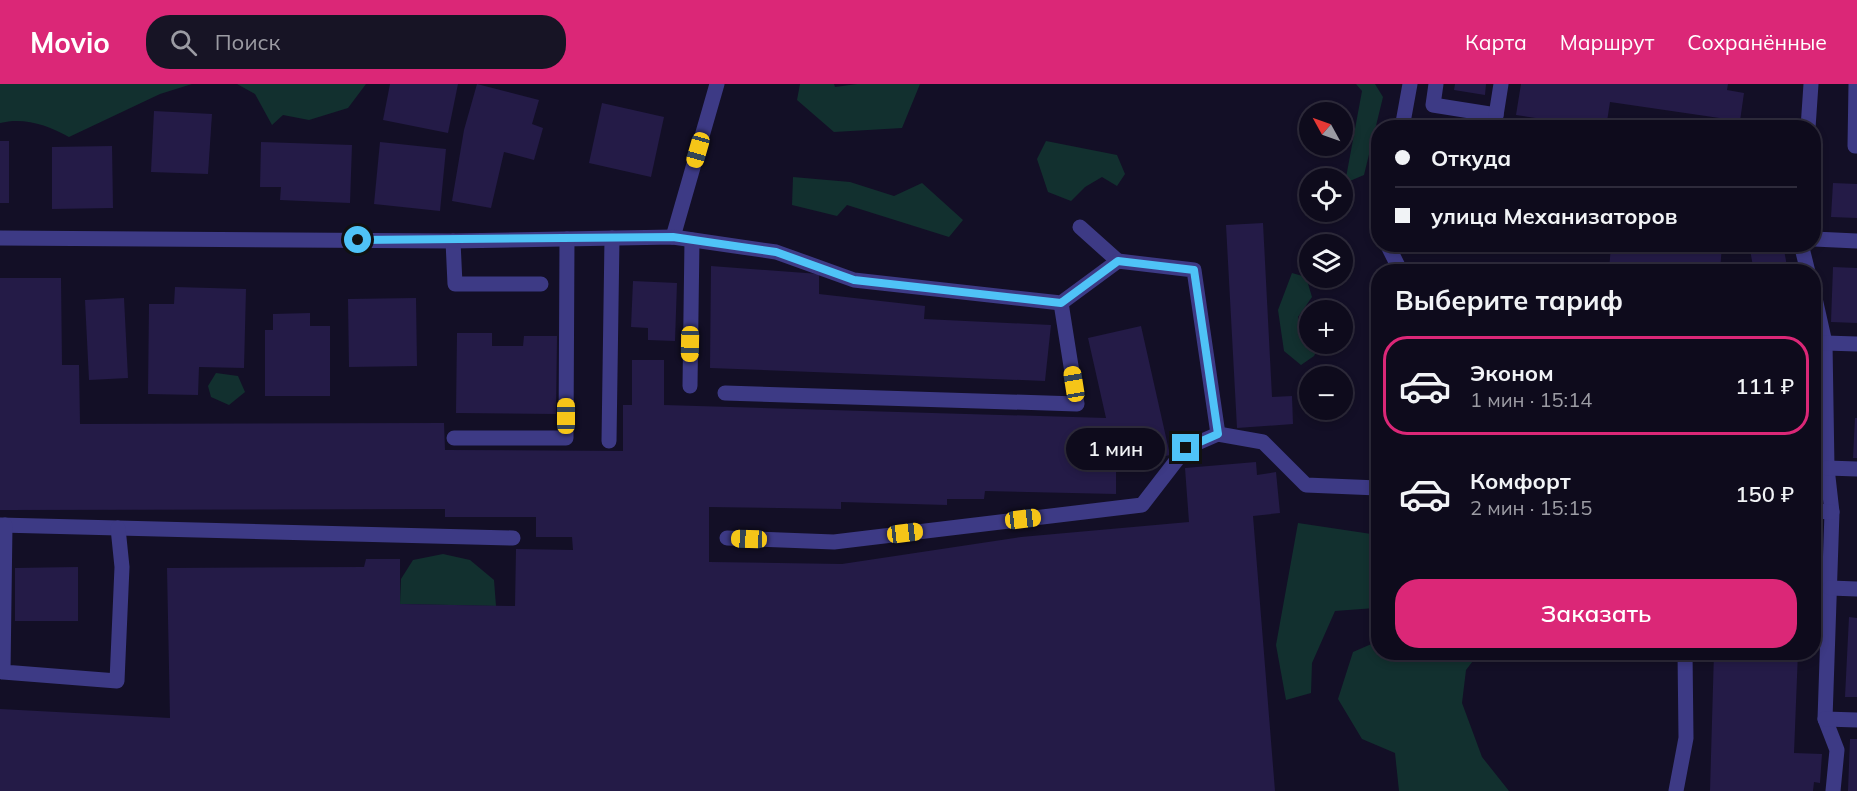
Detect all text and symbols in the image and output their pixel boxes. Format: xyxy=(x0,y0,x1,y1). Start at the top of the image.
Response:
search box xyxy=(146,15,566,69)
text: Movio xyxy=(30,25,110,60)
icon: search xyxy=(167,26,200,59)
text: Поиск xyxy=(215,28,280,56)
text: Карта xyxy=(1465,29,1527,55)
text: Маршрут xyxy=(1560,29,1654,55)
text: Сохранённые xyxy=(1687,29,1827,55)
north arrow xyxy=(1299,102,1353,156)
map controls xyxy=(1299,102,1353,420)
car xyxy=(684,130,712,170)
text: Откуда xyxy=(1431,144,1511,172)
button: locate xyxy=(1299,168,1353,222)
text: улица Механизаторов xyxy=(1431,202,1678,230)
route start xyxy=(344,226,371,253)
button: layers xyxy=(1299,234,1353,288)
text: Выберите тариф xyxy=(1395,283,1623,317)
button: + xyxy=(1299,300,1353,354)
car xyxy=(681,326,699,362)
icon: car xyxy=(1398,359,1452,413)
text: Эконом xyxy=(1470,359,1554,387)
car xyxy=(1062,365,1086,403)
button: − xyxy=(1299,366,1353,420)
text: 111 ₽ xyxy=(1735,372,1794,400)
text: 1 мин · 15:14 xyxy=(1470,387,1592,412)
car xyxy=(557,398,575,434)
callout: 1 мин xyxy=(1066,427,1165,469)
route end xyxy=(1172,434,1199,461)
text: 1 мин xyxy=(1088,436,1143,461)
icon: car xyxy=(1398,467,1452,521)
text: Комфорт xyxy=(1470,467,1571,495)
text: 150 ₽ xyxy=(1735,480,1794,508)
text: 2 мин · 15:15 xyxy=(1470,495,1592,520)
car xyxy=(1004,508,1042,530)
car xyxy=(886,522,924,544)
car xyxy=(731,529,767,549)
button: Заказать xyxy=(1395,579,1797,648)

